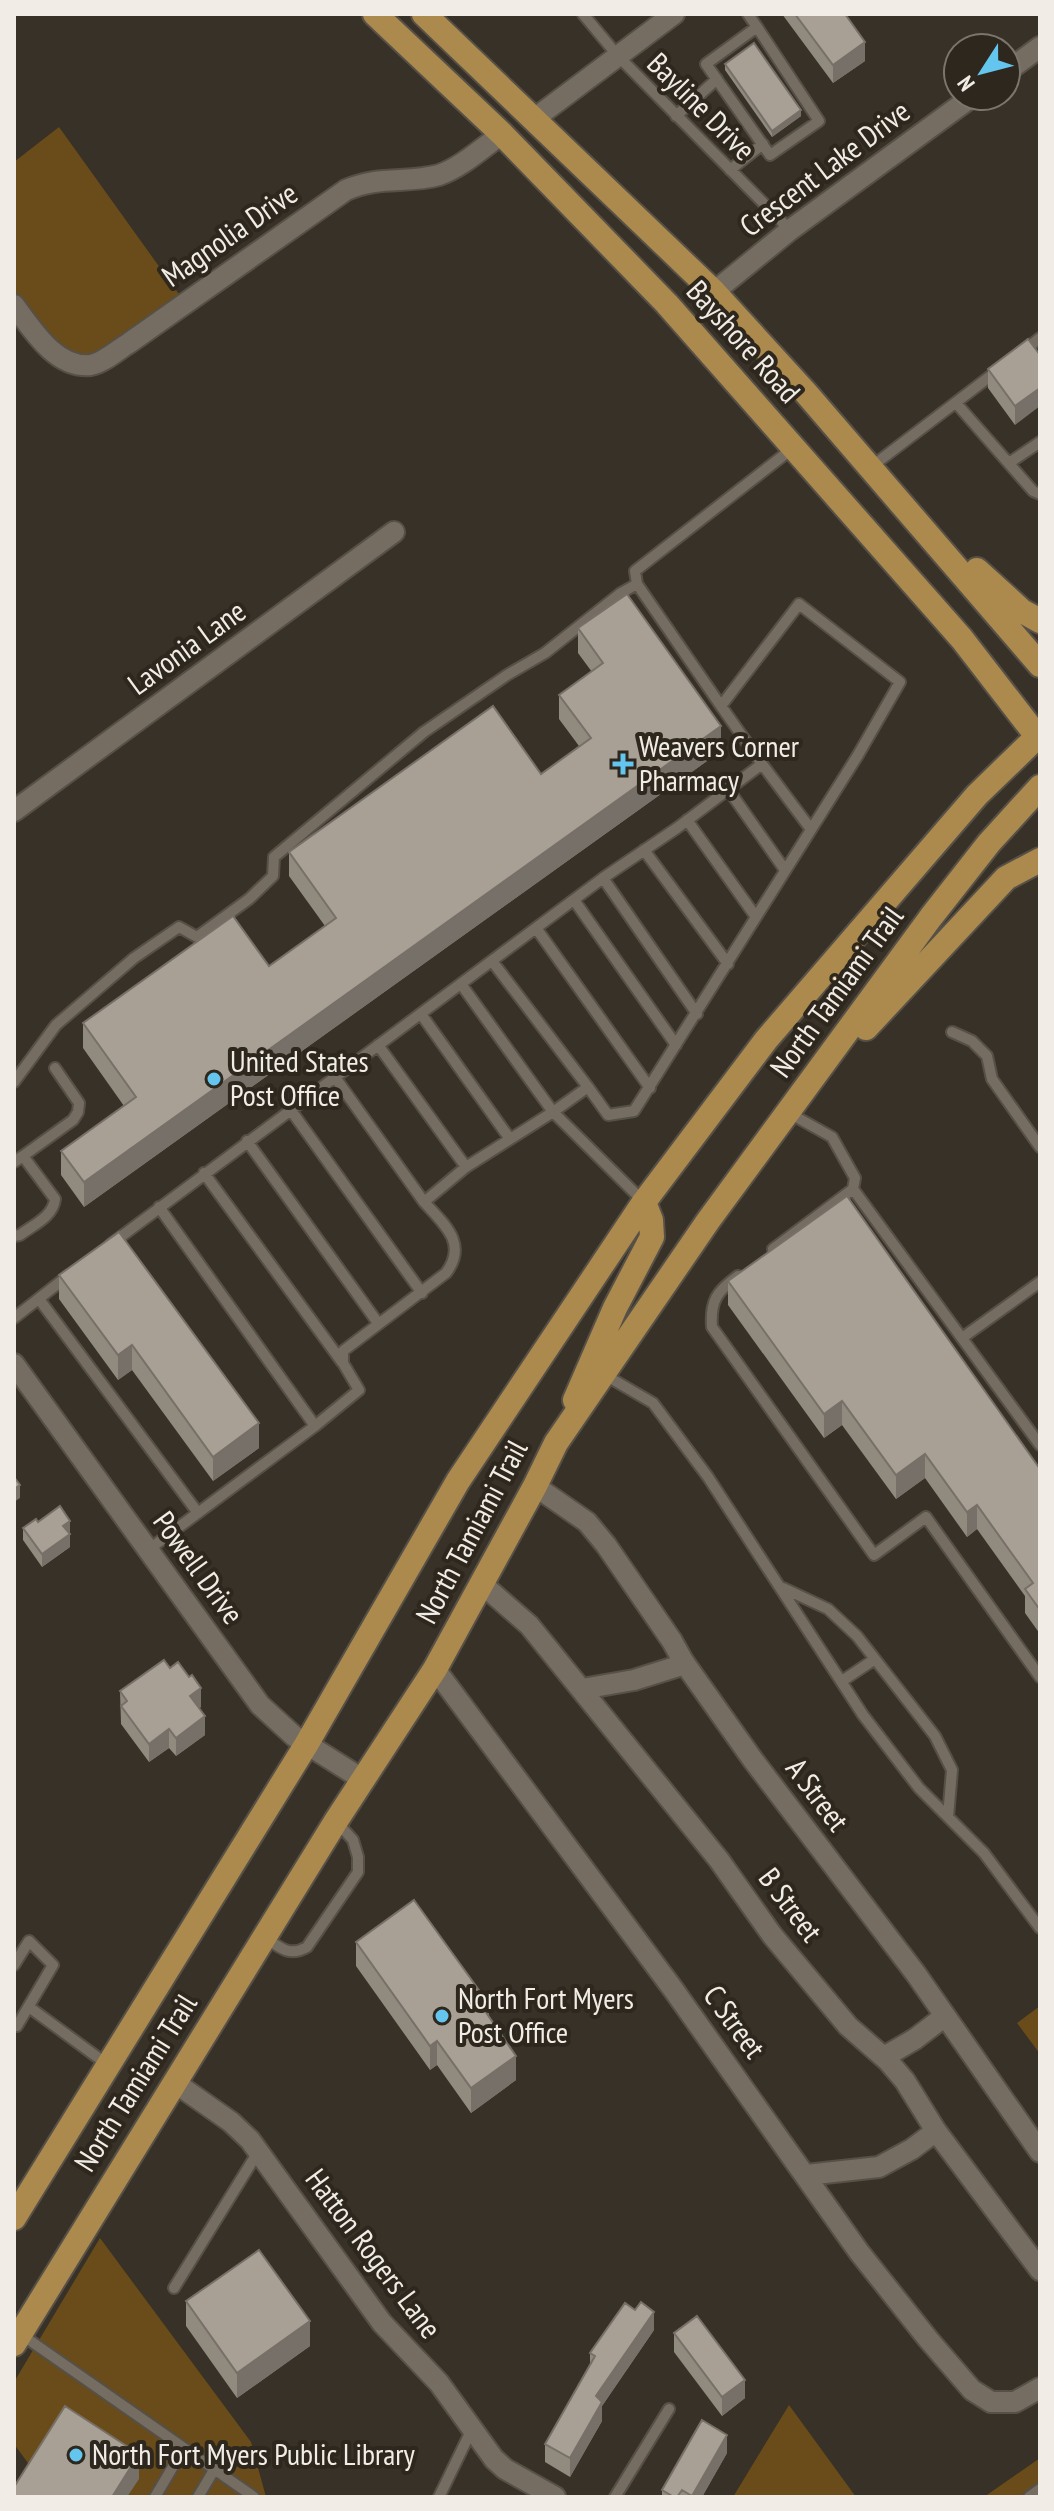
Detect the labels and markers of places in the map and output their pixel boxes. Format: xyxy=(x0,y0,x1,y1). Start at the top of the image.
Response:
place label: Weavers Corner Pharmacy xyxy=(639,726,800,799)
marker: Weavers Corner Pharmacy xyxy=(614,755,632,773)
place label: United States Post Office xyxy=(230,1041,369,1114)
marker: United States Post Office xyxy=(205,1070,223,1088)
place label: North Fort Myers Post Office xyxy=(458,1978,634,2051)
marker: North Fort Myers Post Office xyxy=(433,2007,451,2025)
place label: North Fort Myers Public Library xyxy=(92,2434,415,2473)
marker: North Fort Myers Public Library xyxy=(67,2446,85,2464)

